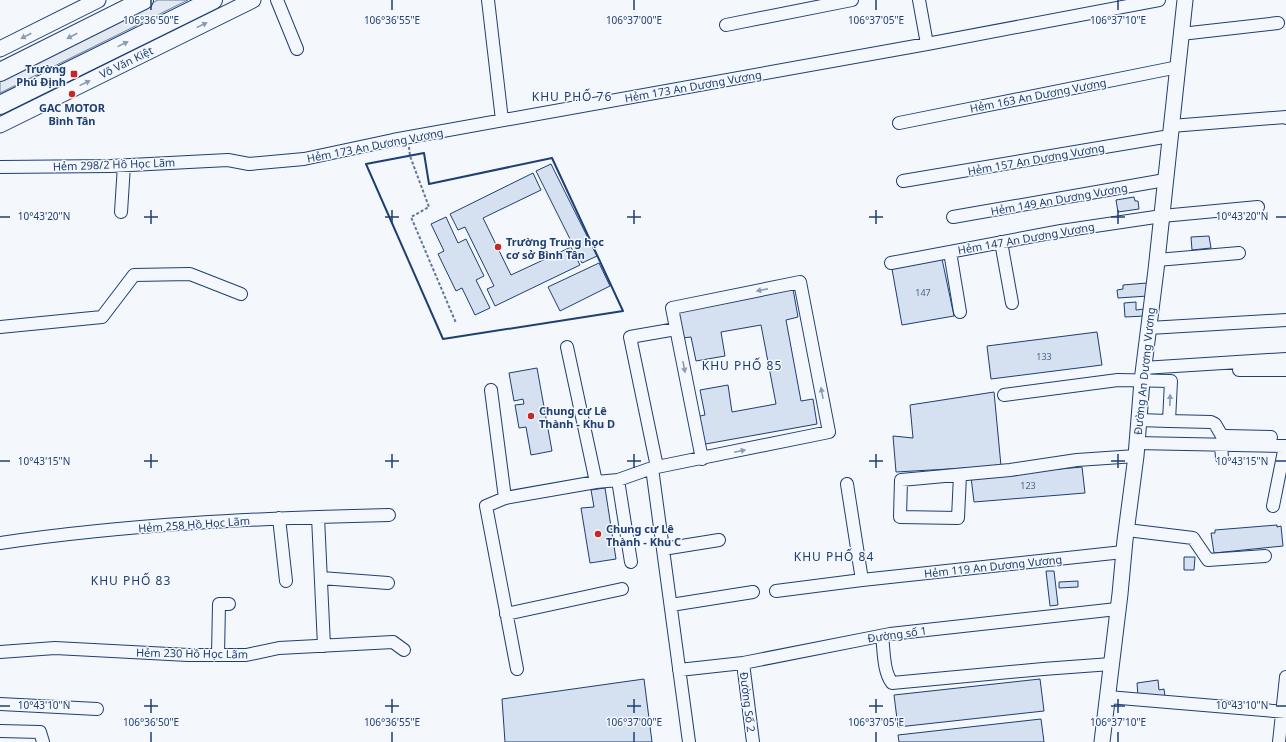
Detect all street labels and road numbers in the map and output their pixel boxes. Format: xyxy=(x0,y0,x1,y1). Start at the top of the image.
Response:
street label: Võ Văn Kiệt xyxy=(97,43,155,81)
street label: Hẻm 173 An Dương Vương xyxy=(623,67,763,105)
street label: Hẻm 163 An Dương Vương xyxy=(968,74,1108,116)
street label: Hẻm 173 An Dương Vương xyxy=(305,124,445,166)
street label: Hẻm 157 An Dương Vương xyxy=(966,140,1106,178)
street label: Hẻm 298/2 Hồ Học Lãm xyxy=(53,154,175,174)
street label: Hẻm 149 An Dương Vương xyxy=(989,180,1129,218)
street label: Hẻm 147 An Dương Vương xyxy=(956,219,1096,257)
street label: Đường An Dương Vương xyxy=(1130,306,1158,436)
street label: Hẻm 258 Hồ Học Lãm xyxy=(138,513,250,535)
street label: Hẻm 119 An Dương Vương xyxy=(923,551,1063,581)
street label: Đường số 1 xyxy=(866,622,928,646)
street label: Hẻm 230 Hồ Học Lãm xyxy=(136,645,248,661)
street label: Đường Số 2 xyxy=(737,671,759,733)

